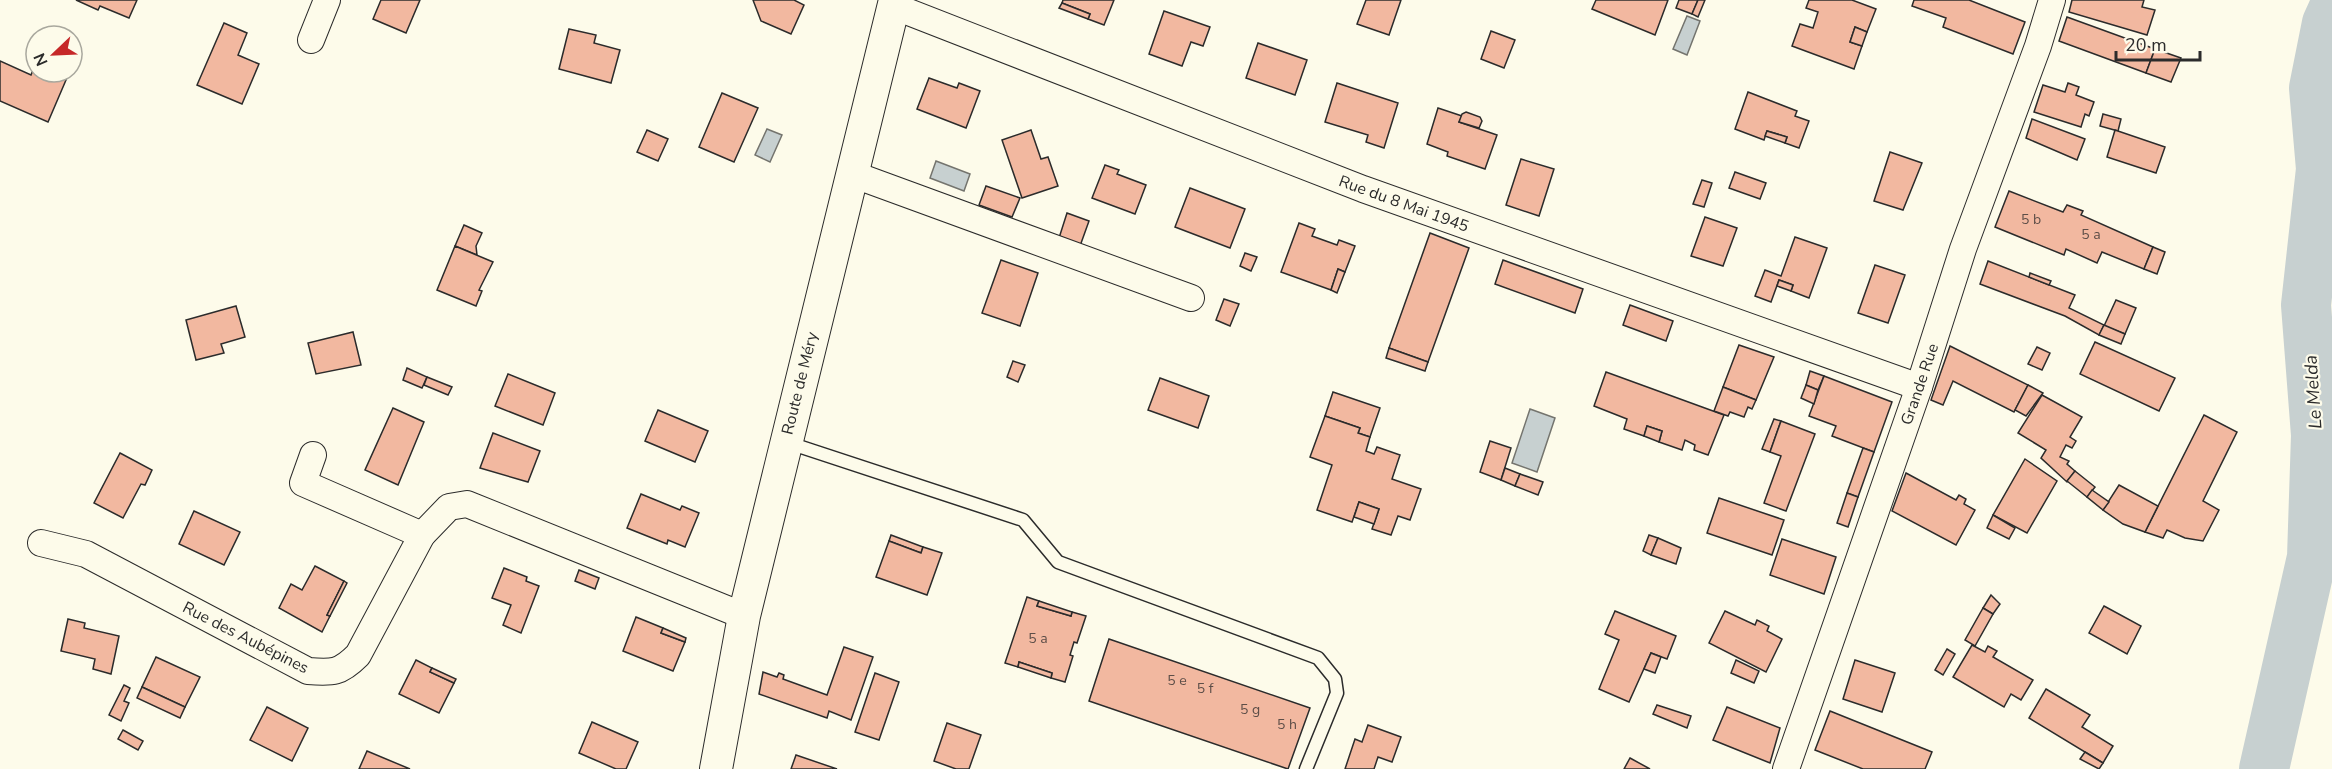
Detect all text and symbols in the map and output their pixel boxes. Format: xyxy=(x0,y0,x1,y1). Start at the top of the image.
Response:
north arrow xyxy=(24,24,84,84)
scale bar xyxy=(2116,24,2200,62)
text: 20 m xyxy=(2125,33,2167,57)
text: N xyxy=(29,50,54,69)
street label: Rue du 8 Mai 1945 xyxy=(1336,170,1472,238)
house number: 5 b xyxy=(2021,210,2041,229)
house number: 5 a xyxy=(2081,225,2101,244)
street label: Route de Méry xyxy=(777,329,824,437)
street label: Grande Rue xyxy=(1896,341,1944,428)
water label: Le Melda xyxy=(2298,354,2328,430)
street label: Rue des Aubépines xyxy=(179,597,312,679)
house number: 5 a xyxy=(1028,629,1048,648)
house number: 5 e xyxy=(1167,671,1187,690)
house number: 5 f xyxy=(1197,679,1214,698)
house number: 5 g xyxy=(1240,700,1260,719)
house number: 5 h xyxy=(1277,715,1297,734)

